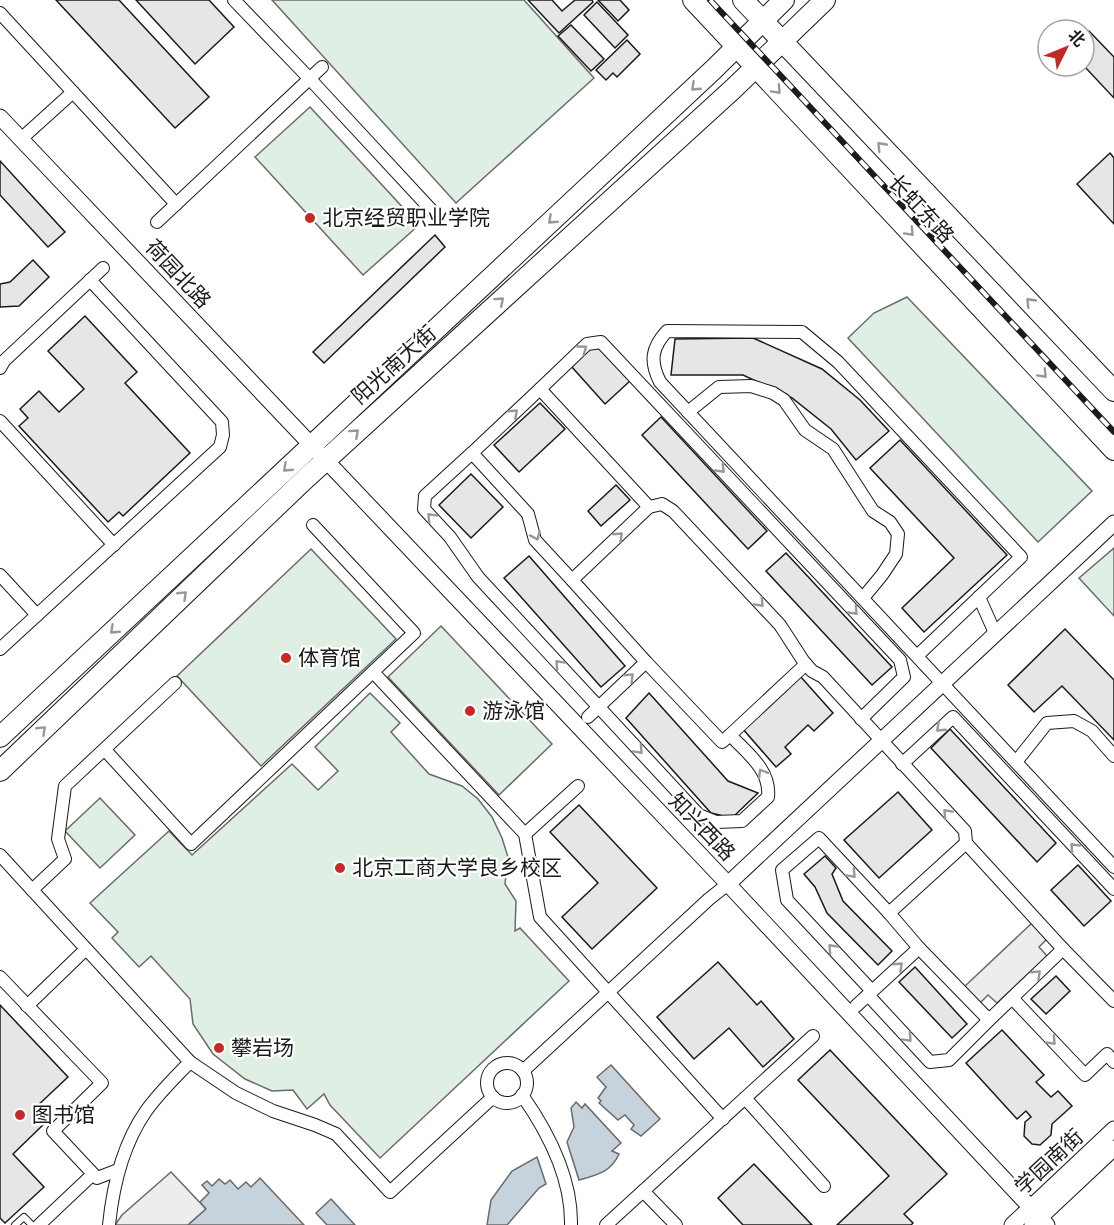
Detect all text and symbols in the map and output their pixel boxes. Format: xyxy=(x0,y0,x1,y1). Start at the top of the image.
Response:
north arrow xyxy=(1036,18,1096,78)
text: 北 xyxy=(1064,26,1089,50)
one-way arrow xyxy=(691,80,702,91)
one-way arrow xyxy=(769,82,780,93)
one-way arrow xyxy=(878,142,889,153)
street label: 长虹东路 xyxy=(884,170,958,248)
place label: 北京经贸职业学院 xyxy=(322,206,490,230)
marker: 北京经贸职业学院 xyxy=(303,211,317,225)
one-way arrow xyxy=(549,213,559,224)
one-way arrow xyxy=(903,225,914,236)
street label: 荷园北路 xyxy=(141,235,215,313)
one-way arrow xyxy=(492,298,503,309)
one-way arrow xyxy=(1027,299,1038,310)
street label: 阳光南大街 xyxy=(347,321,441,409)
one-way arrow xyxy=(576,345,587,356)
one-way arrow xyxy=(1036,368,1047,378)
one-way arrow xyxy=(508,409,518,420)
one-way arrow xyxy=(349,429,359,440)
one-way arrow xyxy=(283,461,294,472)
one-way arrow xyxy=(713,461,724,472)
one-way arrow xyxy=(428,514,439,525)
one-way arrow xyxy=(529,530,541,541)
one-way arrow xyxy=(612,532,622,543)
one-way arrow xyxy=(176,592,187,603)
one-way arrow xyxy=(753,597,764,607)
one-way arrow xyxy=(847,603,858,614)
one-way arrow xyxy=(110,623,121,634)
place label: 体育馆 xyxy=(298,646,361,670)
marker: 体育馆 xyxy=(279,651,293,665)
one-way arrow xyxy=(555,661,566,671)
one-way arrow xyxy=(624,673,634,684)
place label: 游泳馆 xyxy=(482,699,545,723)
marker: 游泳馆 xyxy=(463,704,477,718)
one-way arrow xyxy=(936,721,947,732)
one-way arrow xyxy=(36,726,46,737)
one-way arrow xyxy=(631,743,642,754)
one-way arrow xyxy=(758,769,770,779)
street label: 知兴西路 xyxy=(664,788,740,866)
one-way arrow xyxy=(944,809,955,820)
one-way arrow xyxy=(1070,843,1081,853)
place label: 北京工商大学良乡校区 xyxy=(352,856,562,880)
marker: 北京工商大学良乡校区 xyxy=(333,861,347,875)
one-way arrow xyxy=(845,867,856,878)
one-way arrow xyxy=(828,945,839,955)
one-way arrow xyxy=(892,962,903,973)
one-way arrow xyxy=(1031,970,1041,981)
one-way arrow xyxy=(901,1031,912,1041)
one-way arrow xyxy=(1045,1033,1056,1044)
place label: 攀岩场 xyxy=(231,1036,294,1060)
marker: 攀岩场 xyxy=(212,1041,226,1055)
place label: 图书馆 xyxy=(32,1103,95,1127)
marker: 图书馆 xyxy=(13,1108,27,1122)
street label: 学园南街 xyxy=(1010,1125,1088,1199)

